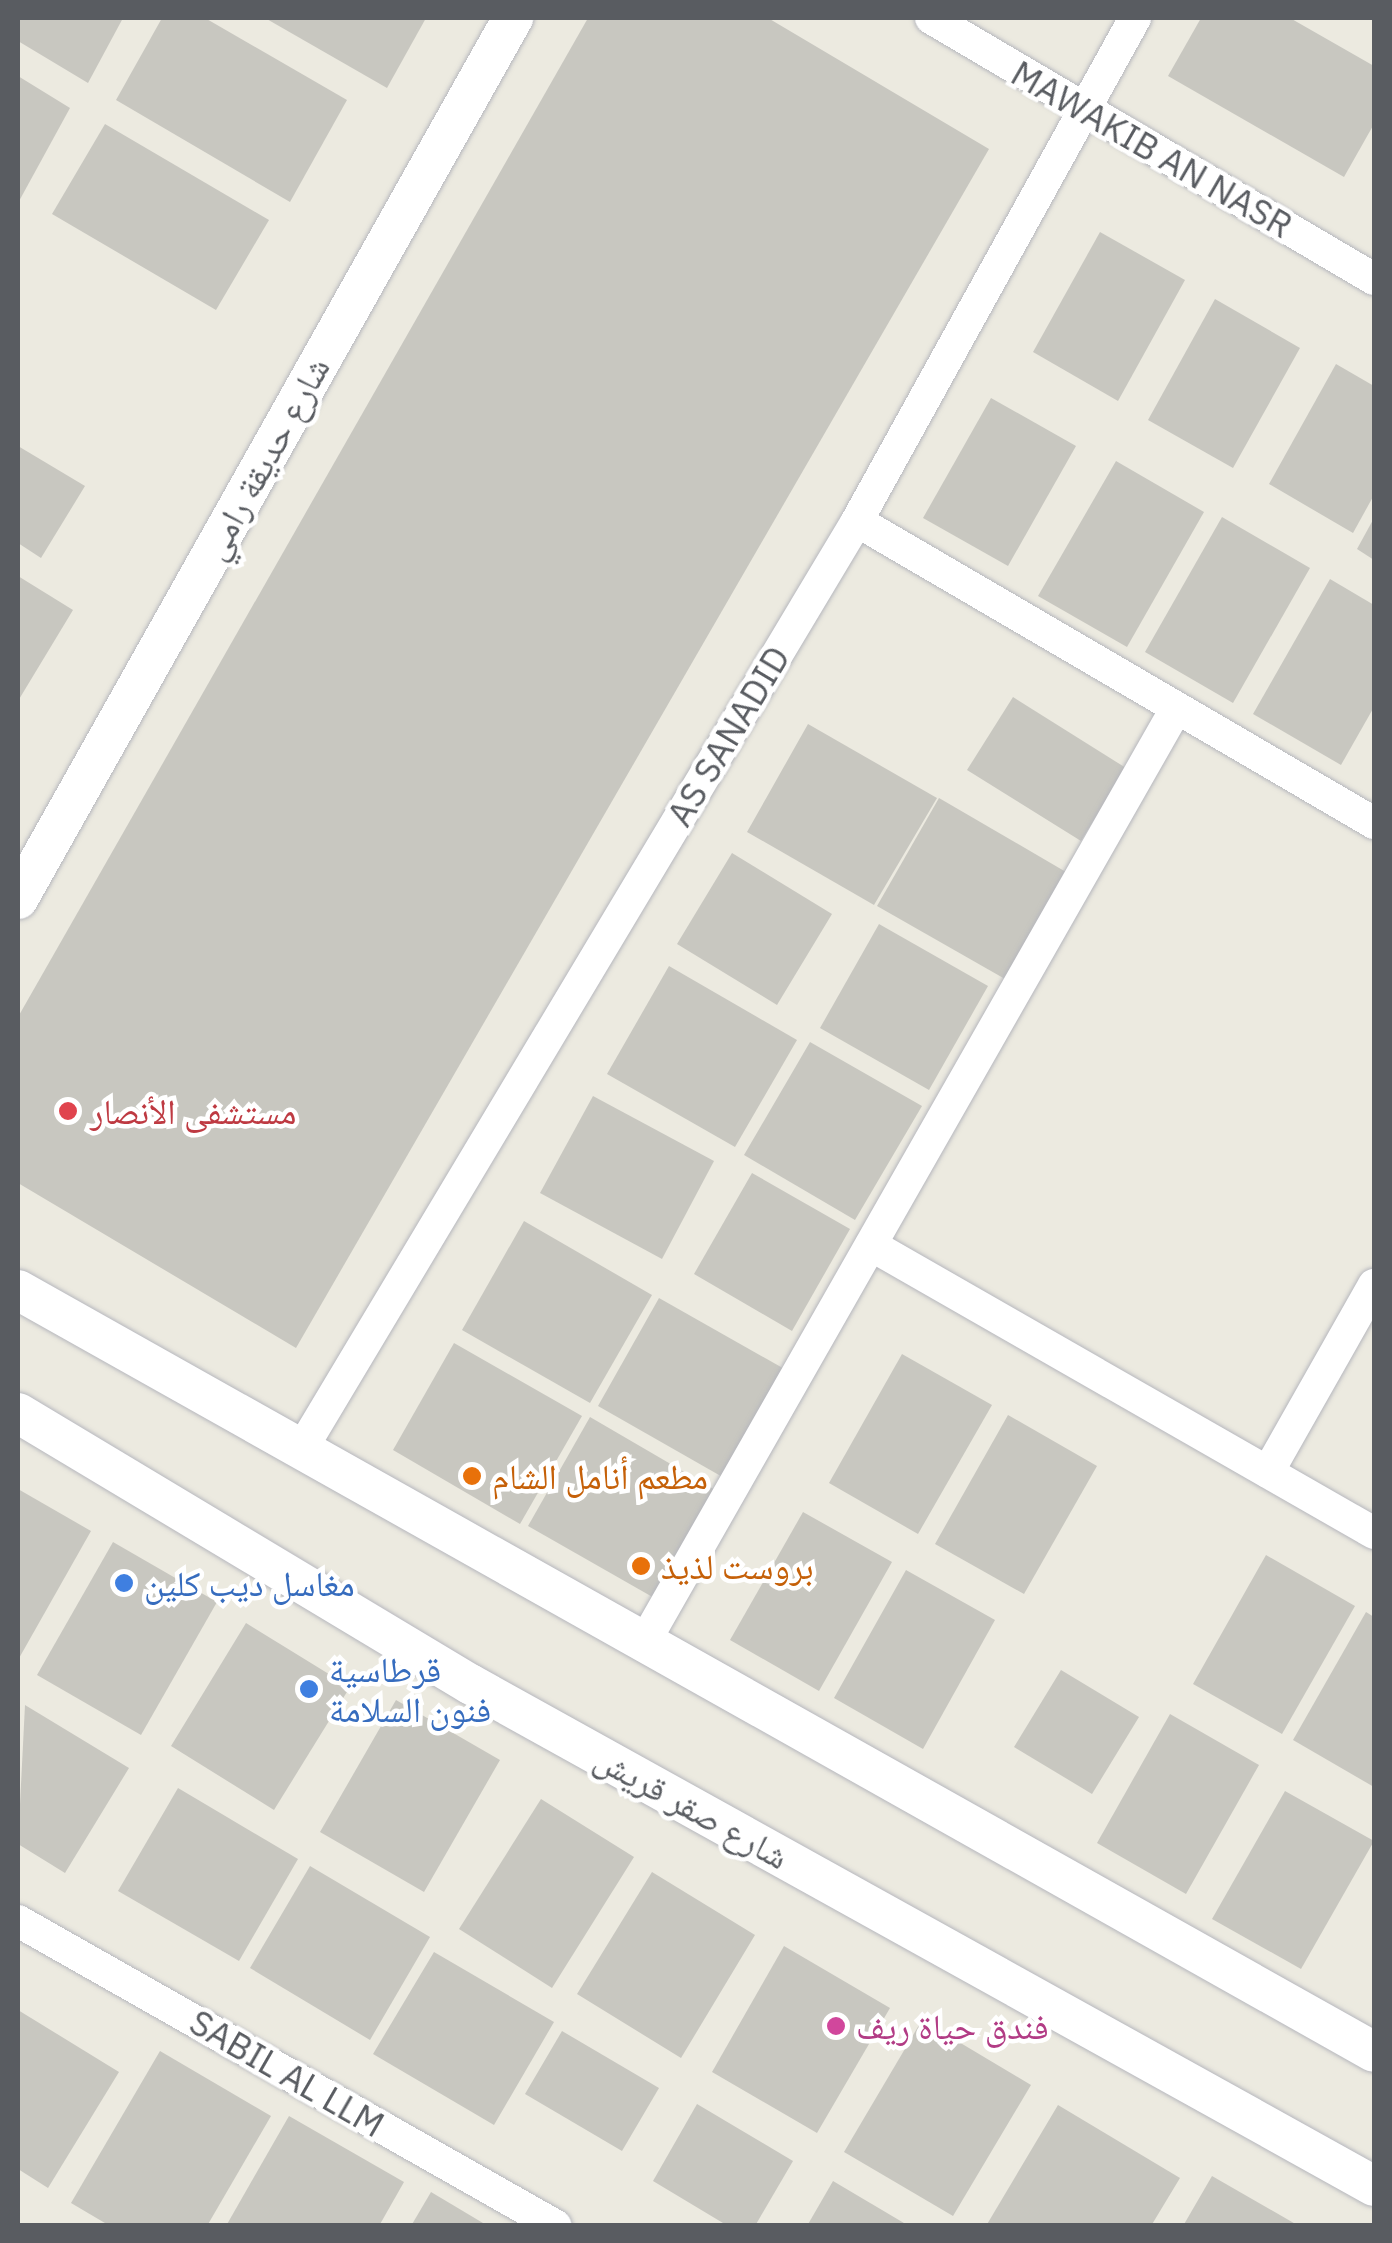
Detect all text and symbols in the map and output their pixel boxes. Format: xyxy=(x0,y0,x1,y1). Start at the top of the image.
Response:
street label: MAWAKIB AN NASR xyxy=(1004,52,1300,246)
street label: شارع حديقة رامي xyxy=(192,349,338,567)
street label: AS SANADID xyxy=(658,639,798,833)
place label: مستشفى الأنصار xyxy=(90,1090,296,1132)
marker: مستشفى الأنصار xyxy=(55,1098,81,1124)
place label: مطعم أنامل الشام xyxy=(492,1455,708,1497)
marker: مطعم أنامل الشام xyxy=(461,1465,483,1487)
place label: بروست لذيذ xyxy=(661,1545,814,1587)
marker: بروست لذيذ xyxy=(630,1555,652,1577)
place label: مغاسل ديب كلين xyxy=(144,1562,355,1604)
marker: مغاسل ديب كلين xyxy=(113,1572,135,1594)
place label: قرطاسية فنون السلامة xyxy=(329,1648,491,1730)
marker: قرطاسية فنون السلامة xyxy=(298,1678,320,1700)
street label: شارع صقر قريش xyxy=(588,1737,796,1877)
street label: SABIL AL LLM xyxy=(182,2001,392,2145)
place label: فندق حياة ريف xyxy=(856,2005,1049,2047)
marker: فندق حياة ريف xyxy=(825,2015,847,2037)

